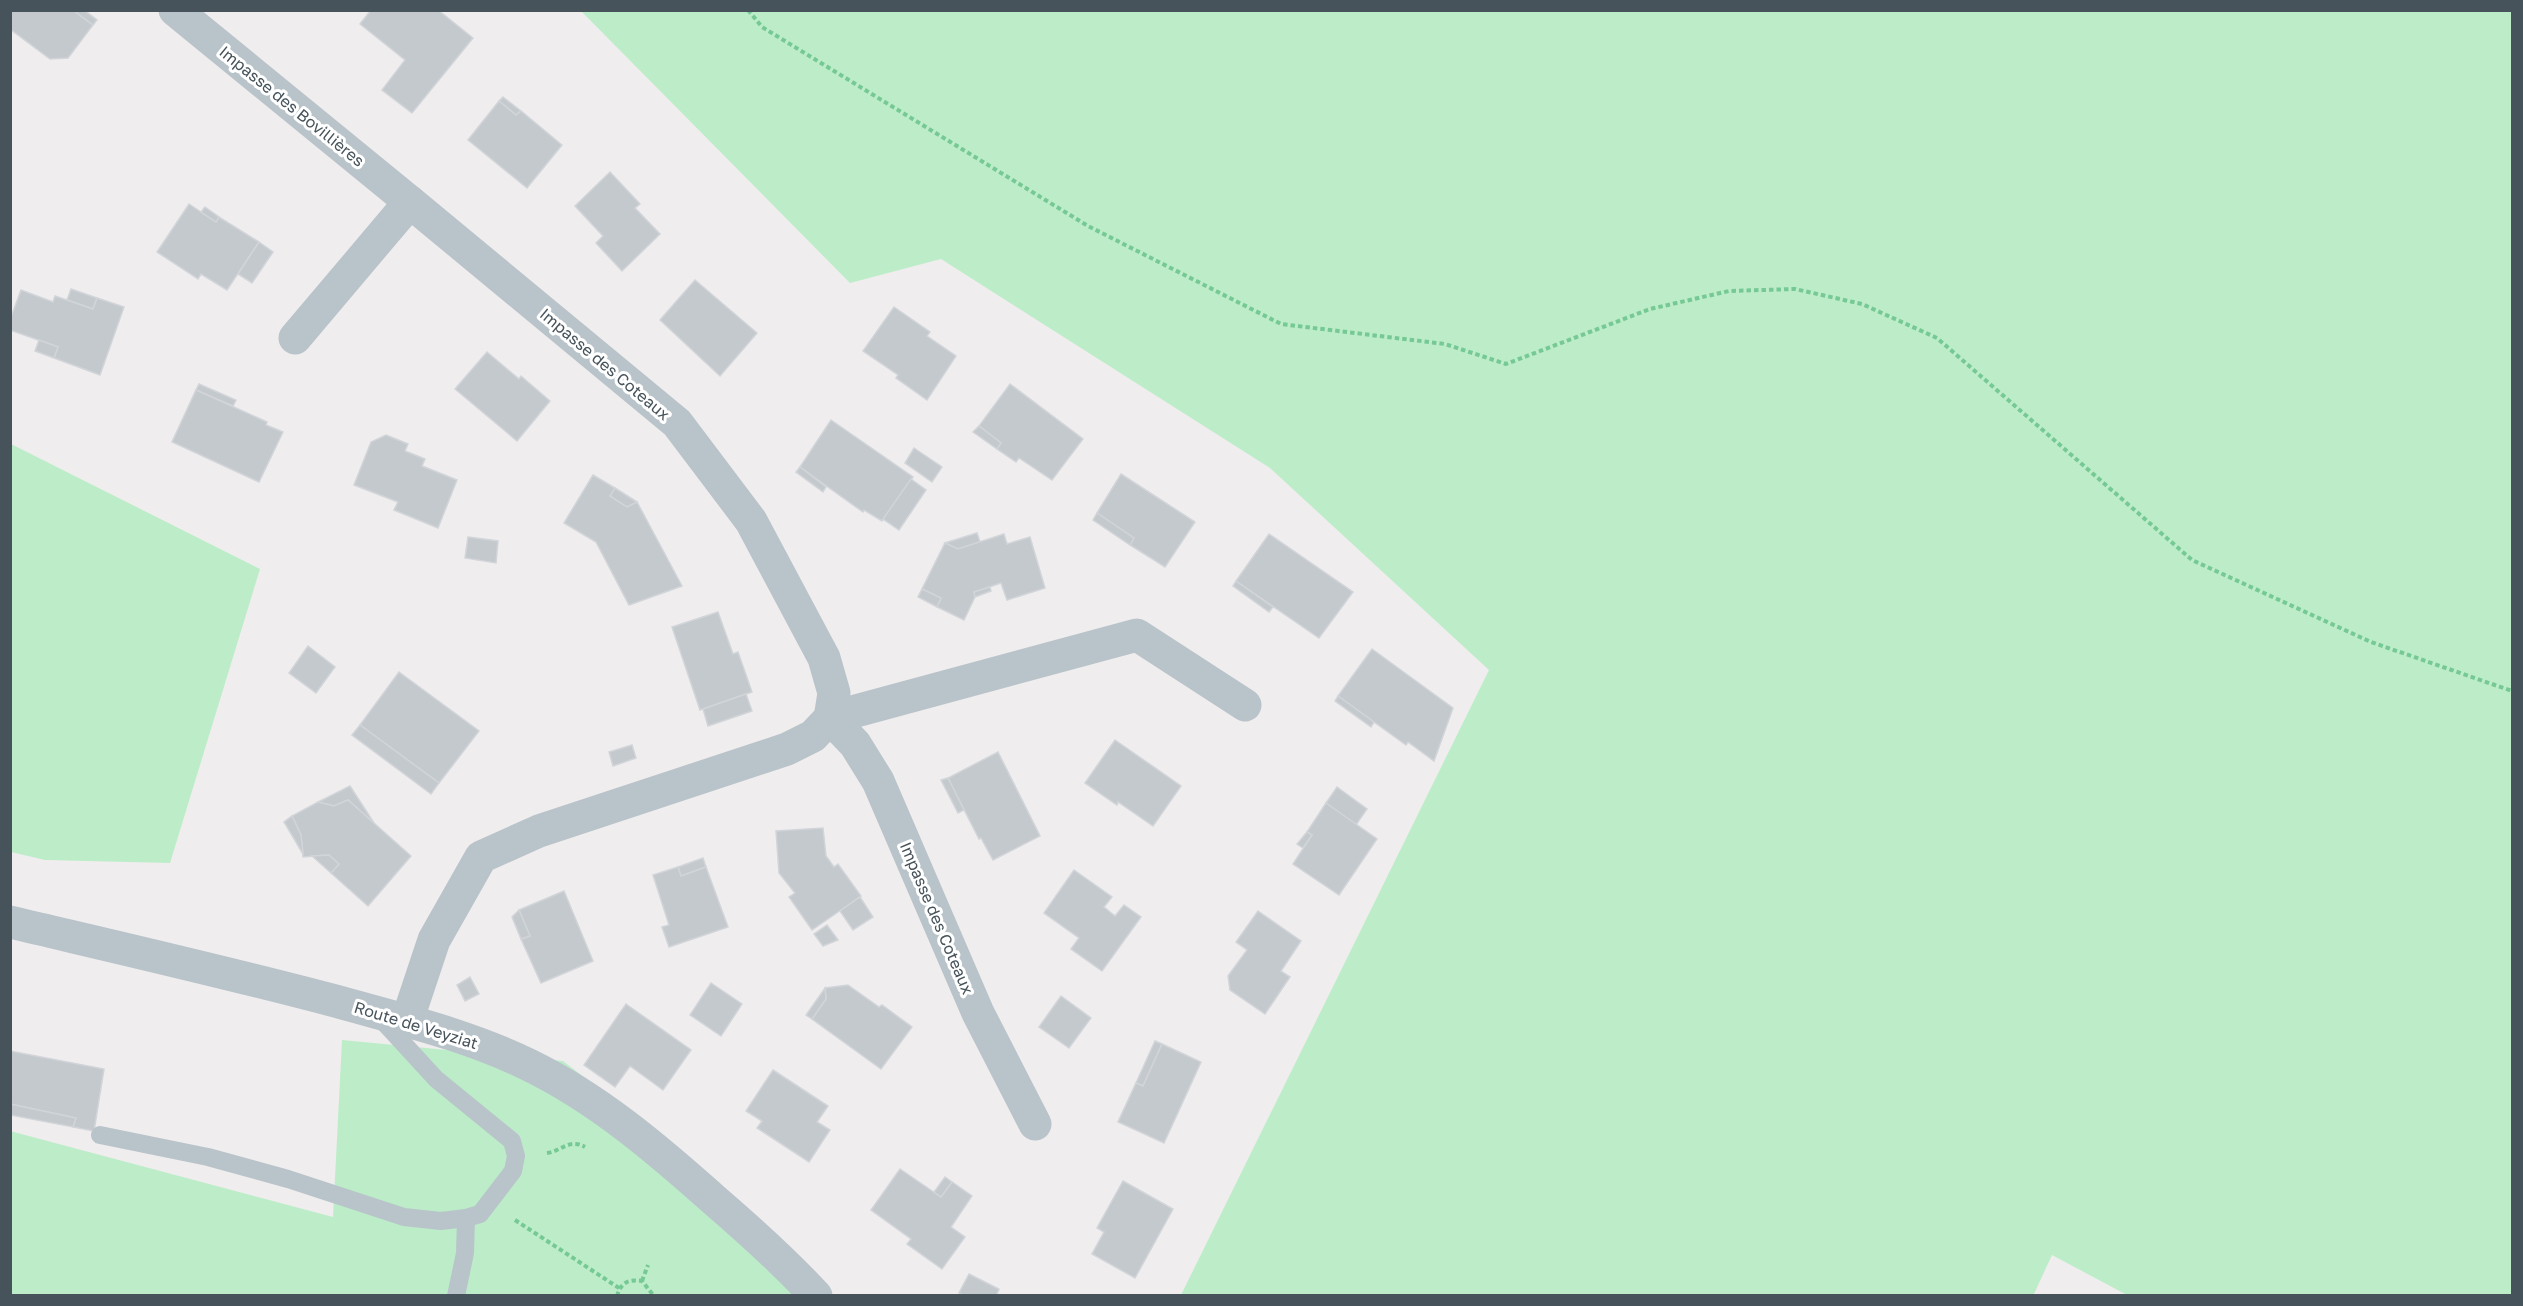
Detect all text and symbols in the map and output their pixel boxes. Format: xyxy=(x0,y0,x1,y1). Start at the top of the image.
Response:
street label: Impasse des Bovillières xyxy=(215,41,369,171)
street label: Impasse des Coteaux xyxy=(536,304,674,424)
street label: Impasse des Coteaux xyxy=(896,839,978,997)
street label: Route de Veyziat xyxy=(352,997,480,1053)

